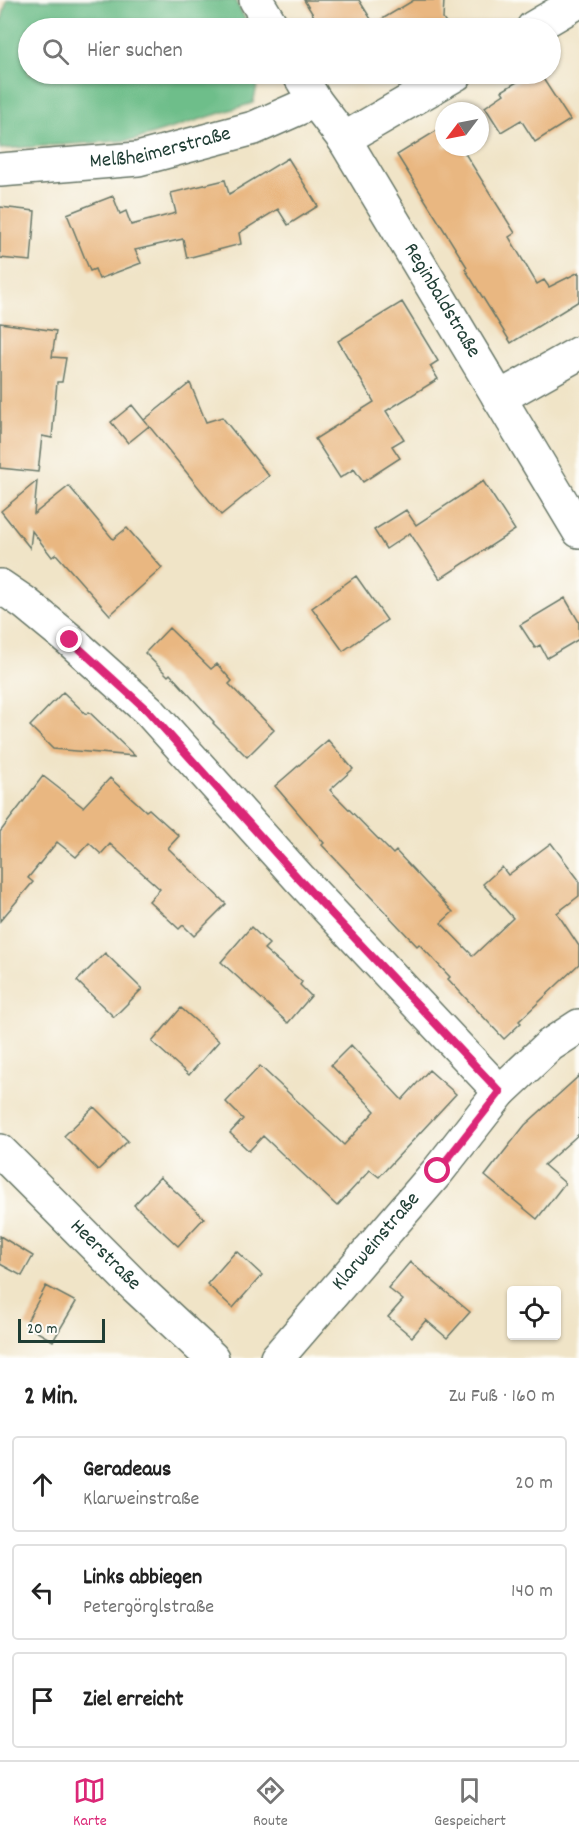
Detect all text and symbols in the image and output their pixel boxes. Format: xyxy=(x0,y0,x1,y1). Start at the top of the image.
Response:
search box xyxy=(18,18,561,84)
icon: search xyxy=(39,35,72,68)
text: Hier suchen xyxy=(87,36,183,67)
north arrow xyxy=(435,102,489,156)
street label: Melßheimerstraße xyxy=(88,120,234,178)
street label: Reginbaldstraße xyxy=(395,238,487,364)
route end xyxy=(56,626,82,652)
route start xyxy=(424,1157,450,1183)
street label: Klarweinstraße xyxy=(326,1186,428,1298)
street label: Heerstraße xyxy=(62,1213,147,1298)
map controls xyxy=(507,1286,561,1340)
button: locate xyxy=(507,1286,561,1340)
scale bar xyxy=(18,1316,105,1344)
text: 20 m xyxy=(27,1318,57,1341)
text: 2 Min. xyxy=(24,1379,78,1416)
text: Zu Fuß · 160 m xyxy=(449,1383,555,1411)
text: Geradeaus xyxy=(83,1455,171,1486)
icon: ahead xyxy=(26,1468,59,1501)
text: 20 m xyxy=(515,1470,553,1498)
text: Klarweinstraße xyxy=(83,1486,199,1514)
text: Links abbiegen xyxy=(83,1563,202,1594)
icon: left xyxy=(26,1576,59,1609)
text: 140 m xyxy=(511,1578,553,1606)
text: Petergörglstraße xyxy=(83,1594,214,1622)
icon: arrive xyxy=(26,1684,59,1717)
text: Ziel erreicht xyxy=(83,1685,183,1716)
tab: Karte xyxy=(73,1774,107,1833)
tab: Route xyxy=(253,1774,288,1833)
tab: Gespeichert xyxy=(434,1774,506,1833)

